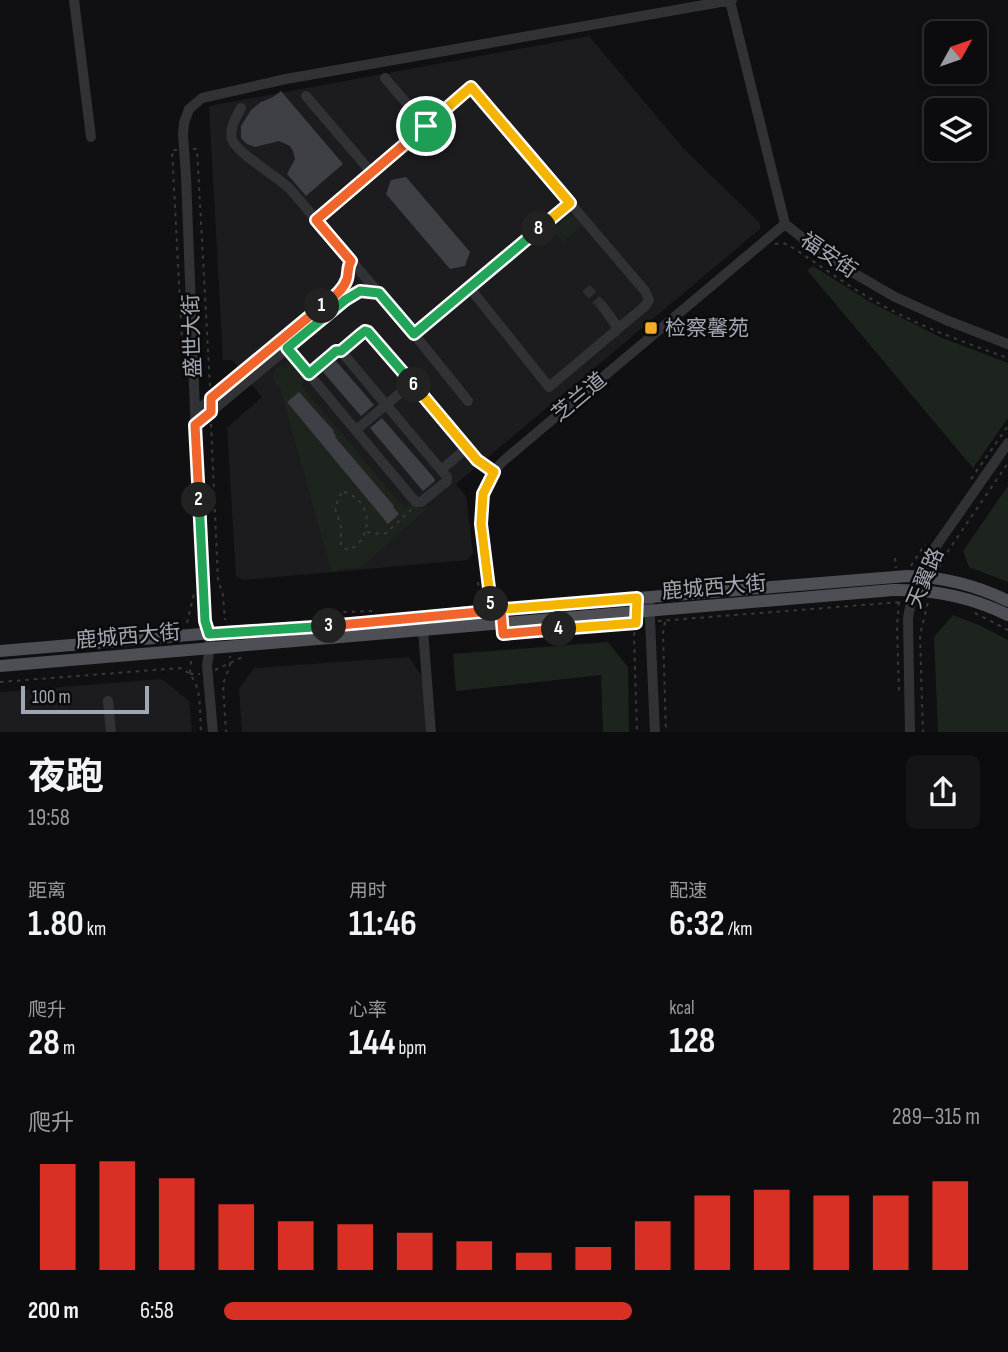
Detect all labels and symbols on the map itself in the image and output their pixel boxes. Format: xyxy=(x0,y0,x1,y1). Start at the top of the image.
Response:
north arrow xyxy=(924,21,987,84)
pin xyxy=(396,96,456,156)
pin: 8 xyxy=(522,212,556,246)
street label: 福安街 xyxy=(796,227,862,283)
pin: 1 xyxy=(304,288,340,324)
street label: 盛世大街 xyxy=(179,294,206,378)
place label: 检察馨苑 xyxy=(665,316,749,341)
marker: 检察馨苑 xyxy=(643,320,659,336)
pin: 6 xyxy=(396,368,432,402)
street label: 芝兰道 xyxy=(547,368,611,427)
pin: 2 xyxy=(182,482,216,518)
street label: 天翼路 xyxy=(902,544,949,612)
street label: 鹿城西大街 xyxy=(661,570,767,605)
pin: 5 xyxy=(474,586,508,622)
pin: 3 xyxy=(312,608,346,644)
pin: 4 xyxy=(542,612,576,646)
street label: 鹿城西大街 xyxy=(75,619,181,654)
scale bar xyxy=(21,684,149,715)

